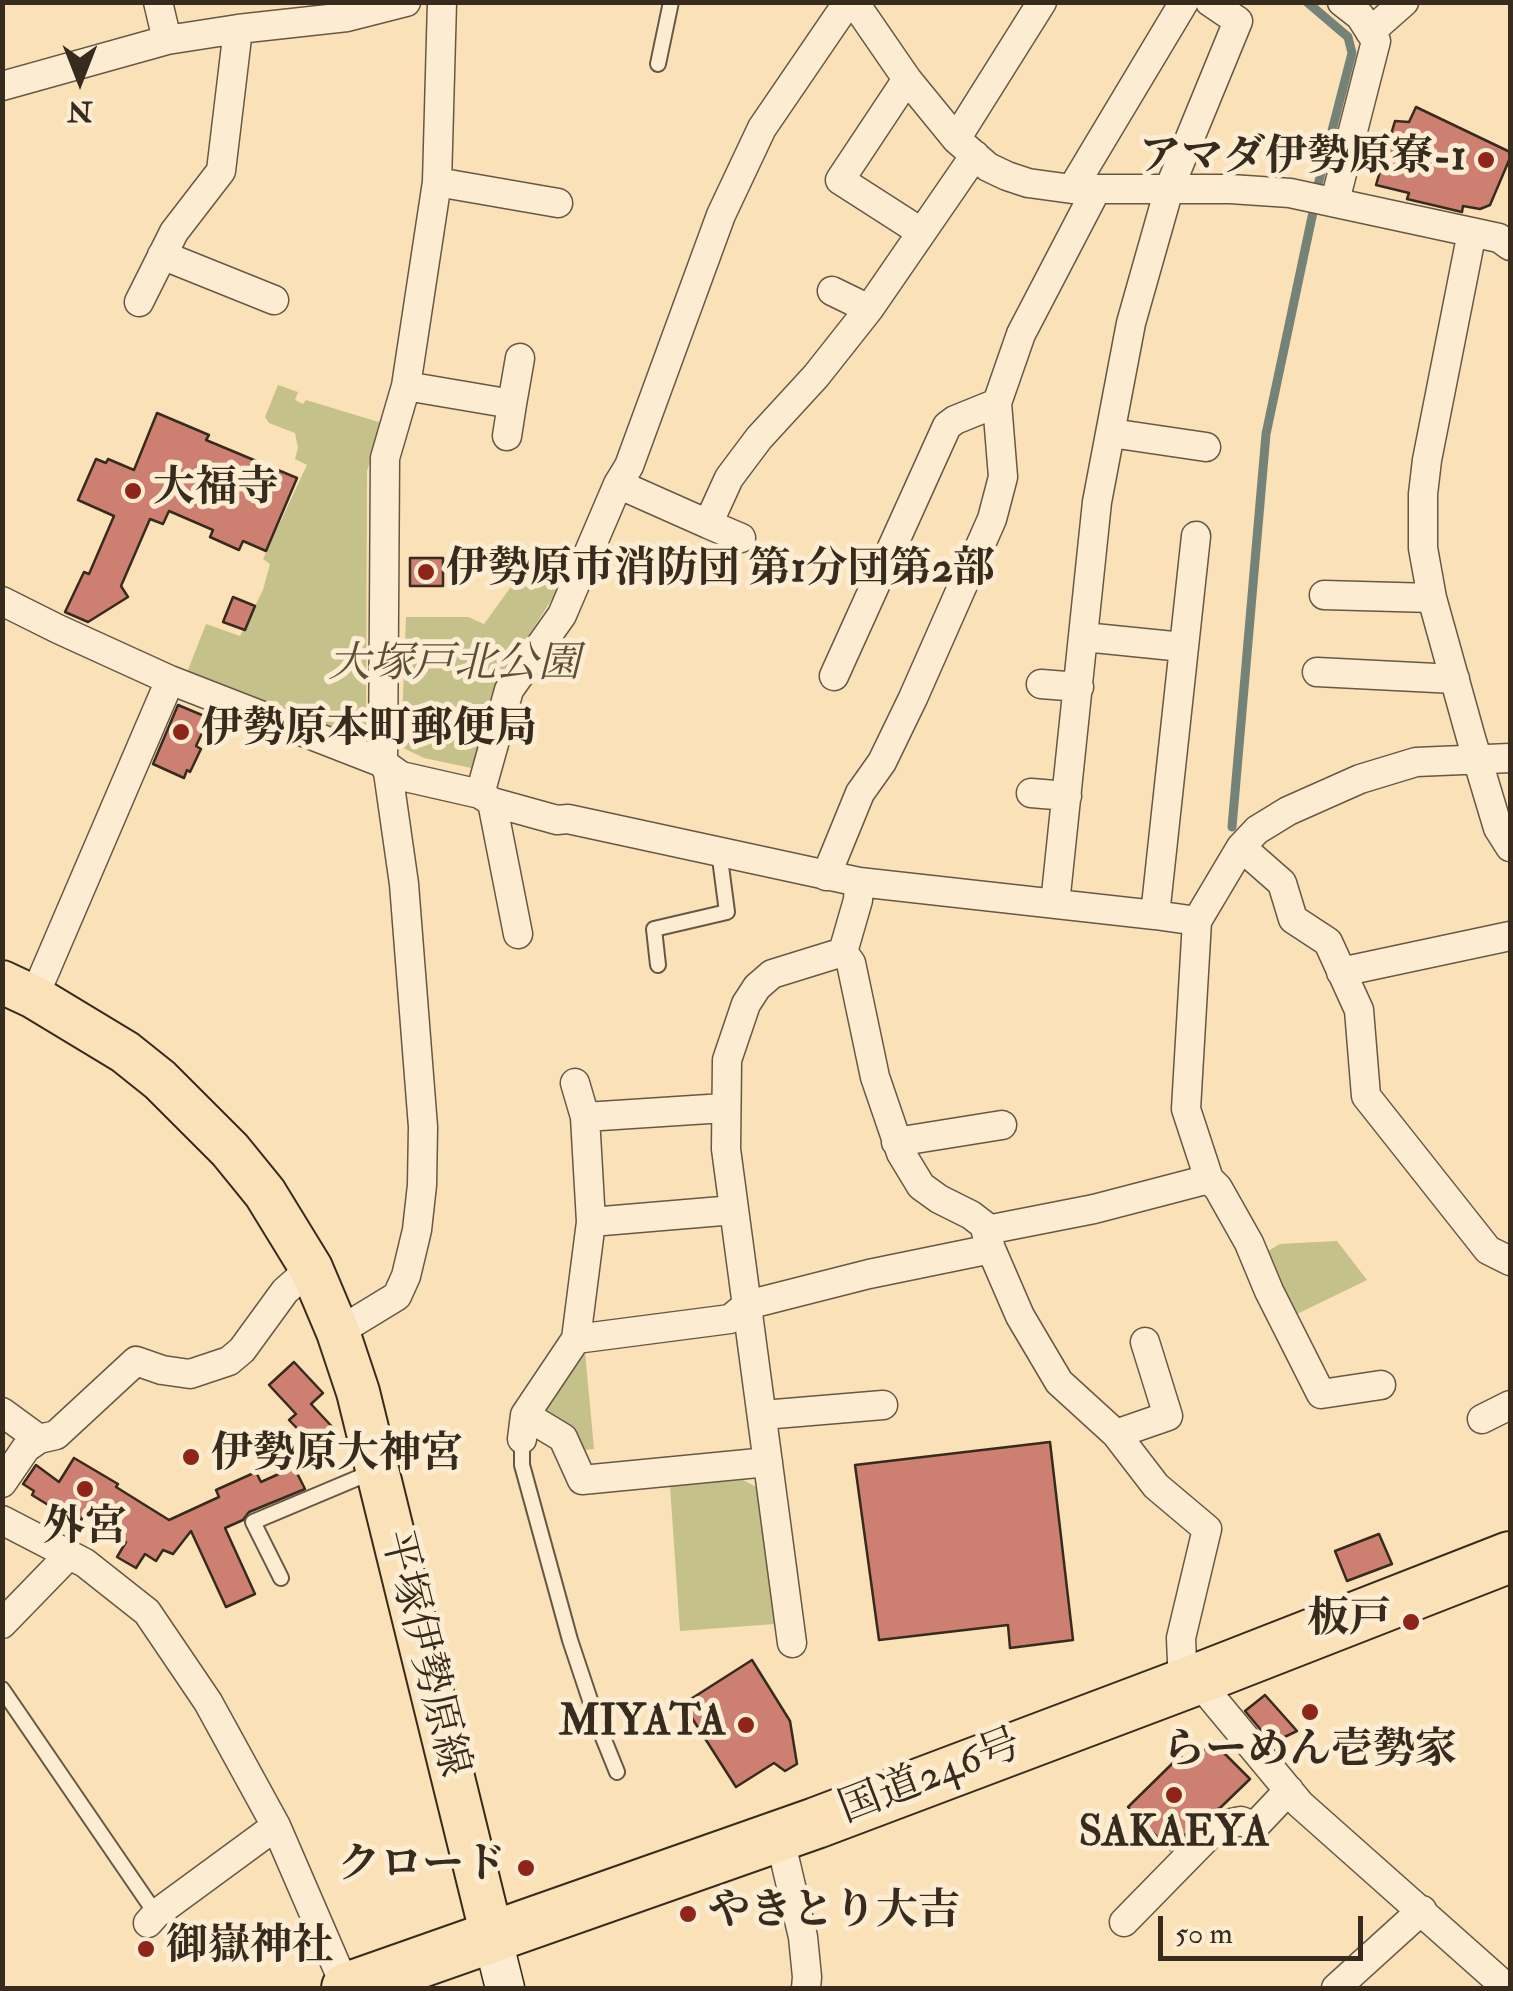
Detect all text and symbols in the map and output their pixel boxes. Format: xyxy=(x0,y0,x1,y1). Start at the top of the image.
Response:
north arrow xyxy=(30,30,130,130)
text: N xyxy=(67,93,93,128)
place label: アマダ伊勢原寮-1 xyxy=(1139,135,1466,185)
marker: アマダ伊勢原寮-1 xyxy=(1475,149,1497,171)
place label: 大福寺 xyxy=(153,466,279,516)
marker: 大福寺 xyxy=(122,480,144,502)
place label: 伊勢原市消防団 第1分団第2部 xyxy=(446,547,995,597)
marker: 伊勢原市消防団 第1分団第2部 xyxy=(415,561,437,583)
park label: 大塚戸北公園 xyxy=(328,642,580,692)
place label: 伊勢原本町郵便局 xyxy=(201,707,537,757)
marker: 伊勢原本町郵便局 xyxy=(170,721,192,743)
place label: 伊勢原大神宮 xyxy=(211,1432,463,1482)
marker: 伊勢原大神宮 xyxy=(180,1446,202,1468)
marker: 外宮 xyxy=(74,1478,96,1500)
place label: 外宮 xyxy=(43,1505,127,1555)
street label: 平塚伊勢原線 xyxy=(367,1526,477,1782)
place label: 板戸 xyxy=(1307,1597,1391,1647)
marker: 板戸 xyxy=(1400,1611,1422,1633)
place label: MIYATA xyxy=(559,1700,726,1750)
marker: らーめん壱勢家 xyxy=(1299,1701,1321,1723)
marker: MIYATA xyxy=(735,1714,757,1736)
street label: 国道246号 xyxy=(833,1721,1029,1837)
place label: らーめん壱勢家 xyxy=(1163,1728,1457,1778)
marker: SAKAEYA xyxy=(1163,1784,1185,1806)
place label: SAKAEYA xyxy=(1079,1811,1269,1861)
place label: クロード xyxy=(338,1843,506,1893)
marker: クロード xyxy=(515,1857,537,1879)
place label: やきとり大吉 xyxy=(708,1889,960,1939)
scale bar xyxy=(1163,1896,1368,1958)
marker: やきとり大吉 xyxy=(677,1903,699,1925)
text: 50 m xyxy=(1175,1915,1233,1952)
place label: 御嶽神社 xyxy=(166,1924,334,1974)
marker: 御嶽神社 xyxy=(135,1938,157,1960)

